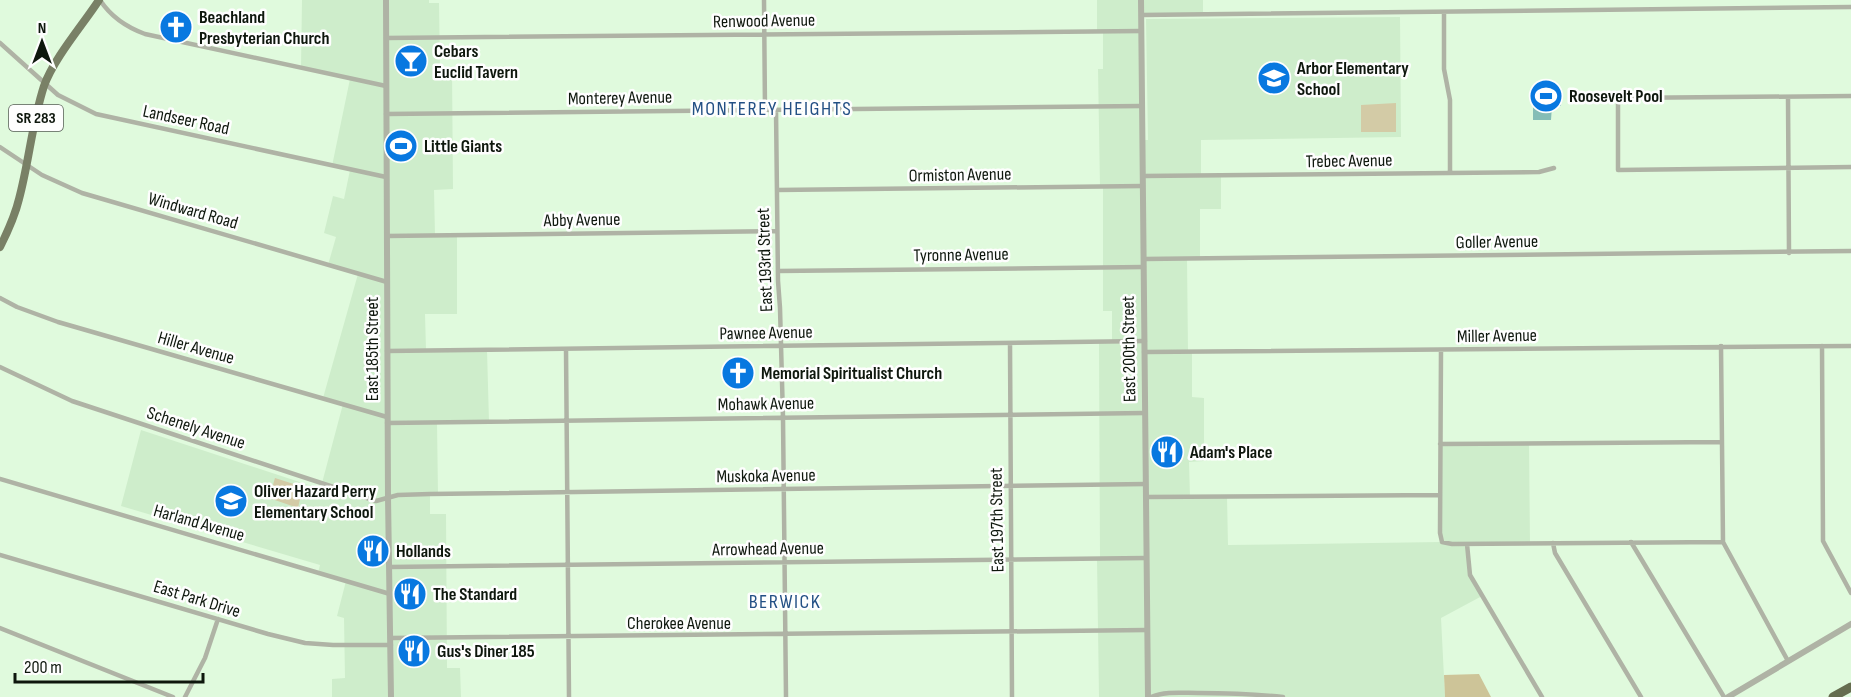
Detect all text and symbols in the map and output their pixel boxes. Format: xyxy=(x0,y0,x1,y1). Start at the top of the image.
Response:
place label: Beachland Presbyterian Church xyxy=(199,7,329,49)
church icon: Beachland Presbyterian Church xyxy=(158,9,194,45)
street label: Renwood Avenue xyxy=(713,10,815,32)
north arrow xyxy=(12,12,72,72)
text: N xyxy=(38,19,46,38)
place label: Cebars Euclid Tavern xyxy=(434,41,518,83)
bar icon: Cebars Euclid Tavern xyxy=(393,43,429,79)
place label: Arbor Elementary School xyxy=(1296,58,1409,100)
school or university icon: Arbor Elementary School xyxy=(1256,60,1292,96)
sports icon: Roosevelt Pool xyxy=(1528,78,1564,114)
place label: Roosevelt Pool xyxy=(1569,86,1663,107)
street label: Monterey Avenue xyxy=(568,87,672,109)
district label: MONTEREY HEIGHTS xyxy=(692,97,852,121)
street label: Landseer Road xyxy=(141,101,231,139)
road number: SR 283 xyxy=(9,105,63,131)
sports icon: Little Giants xyxy=(383,128,419,164)
place label: Little Giants xyxy=(424,136,502,157)
street label: Trebec Avenue xyxy=(1305,150,1393,172)
street label: Ormiston Avenue xyxy=(908,164,1012,186)
street label: Windward Road xyxy=(146,188,240,234)
street label: East 193rd Street xyxy=(753,207,777,312)
street label: Abby Avenue xyxy=(543,209,620,231)
street label: Goller Avenue xyxy=(1456,231,1538,253)
street label: Tyronne Avenue xyxy=(913,244,1009,266)
street label: East 200th Street xyxy=(1118,295,1140,402)
street label: East 185th Street xyxy=(362,296,383,401)
street label: Pawnee Avenue xyxy=(719,322,813,344)
street label: Miller Avenue xyxy=(1457,325,1537,347)
street label: Hiller Avenue xyxy=(155,327,237,369)
church icon: Memorial Spiritualist Church xyxy=(720,355,756,391)
place label: Memorial Spiritualist Church xyxy=(761,363,942,384)
street label: Mohawk Avenue xyxy=(718,393,814,415)
street label: Schenely Avenue xyxy=(144,402,248,454)
restaurant icon: Adam's Place xyxy=(1149,434,1185,470)
place label: Adam's Place xyxy=(1189,442,1272,463)
street label: Muskoka Avenue xyxy=(716,465,816,487)
street label: East 197th Street xyxy=(986,467,1008,572)
place label: Oliver Hazard Perry Elementary School xyxy=(254,481,377,523)
school or university icon: Oliver Hazard Perry Elementary School xyxy=(213,483,249,519)
street label: Harland Avenue xyxy=(151,500,247,546)
restaurant icon: Hollands xyxy=(355,533,391,569)
street label: Arrowhead Avenue xyxy=(711,538,824,560)
place label: Hollands xyxy=(396,541,451,562)
street label: East Park Drive xyxy=(151,576,243,622)
restaurant icon: The Standard xyxy=(392,576,428,612)
place label: The Standard xyxy=(433,584,517,605)
district label: BERWICK xyxy=(749,590,821,614)
street label: Cherokee Avenue xyxy=(627,613,731,634)
restaurant icon: Gus's Diner 185 xyxy=(396,633,432,669)
place label: Gus's Diner 185 xyxy=(437,641,535,662)
scale bar xyxy=(15,646,202,684)
text: 200 m xyxy=(24,657,62,678)

